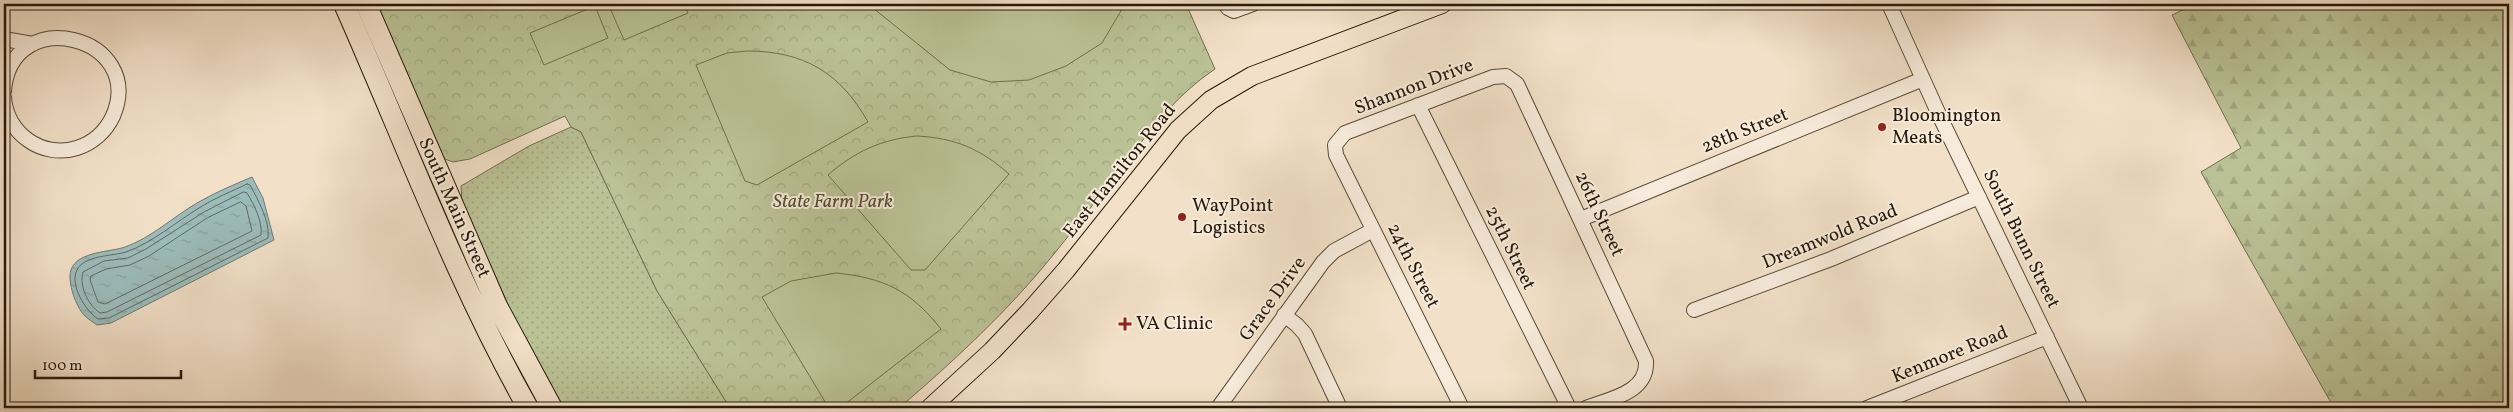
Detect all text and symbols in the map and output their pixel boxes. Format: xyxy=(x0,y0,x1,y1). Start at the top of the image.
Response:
street label: Shannon Drive xyxy=(1351,52,1477,122)
street label: East Hamilton Road xyxy=(1058,98,1182,244)
street label: 28th Street xyxy=(1698,102,1793,160)
place label: Bloomington Meats xyxy=(1892,103,2001,151)
marker: Bloomington Meats xyxy=(1876,121,1888,133)
street label: South Main Street xyxy=(411,134,497,283)
street label: South Bunn Street xyxy=(1976,165,2066,313)
street label: 26th Street xyxy=(1568,167,1630,261)
park label: State Farm Park xyxy=(773,189,893,215)
place label: WayPoint Logistics xyxy=(1192,193,1274,241)
street label: Dreamwold Road xyxy=(1758,198,1902,276)
street label: 25th Street xyxy=(1478,201,1542,295)
marker: WayPoint Logistics xyxy=(1176,211,1188,223)
street label: 24th Street xyxy=(1380,219,1446,313)
street label: Grace Drive xyxy=(1233,251,1313,347)
place label: VA Clinic xyxy=(1136,311,1213,337)
marker: VA Clinic xyxy=(1118,317,1132,331)
street label: Kenmore Road xyxy=(1888,320,2012,390)
scale bar xyxy=(35,347,181,379)
text: 100 m xyxy=(42,356,82,377)

